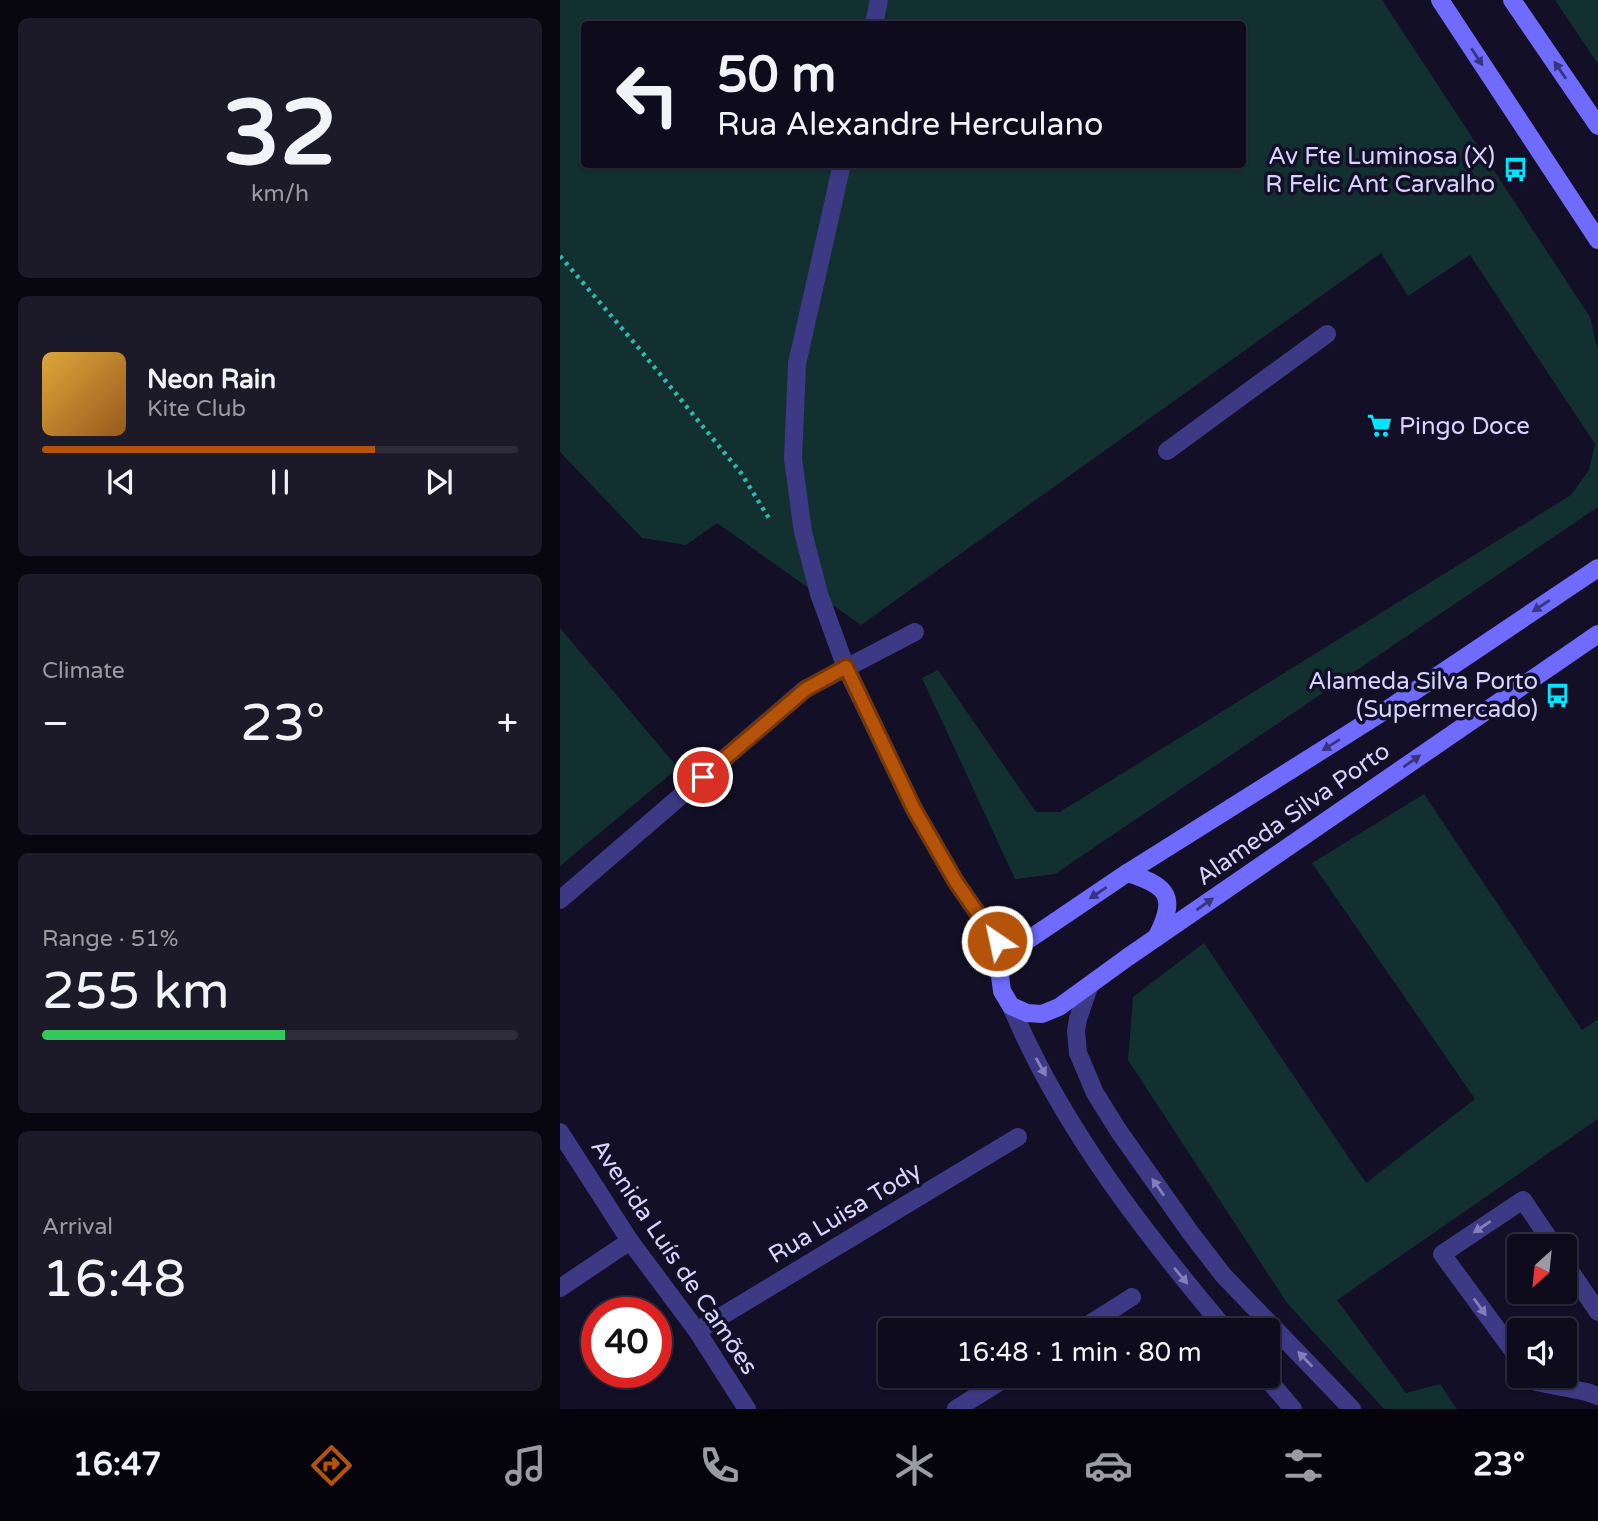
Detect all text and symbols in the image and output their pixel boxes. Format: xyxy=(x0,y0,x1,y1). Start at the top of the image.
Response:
text: 50 m xyxy=(717,46,836,105)
one-way arrow xyxy=(1471,47,1484,67)
icon: left xyxy=(602,49,693,140)
one-way arrow xyxy=(1553,60,1566,80)
text: 32 xyxy=(223,79,337,189)
text: Rua Alexandre Herculano xyxy=(717,106,1103,144)
place label: Av Fte Luminosa (X) R Felic Ant Carvalho xyxy=(1265,142,1495,199)
bus stop icon: Av Fte Luminosa (X) R Felic Ant Carvalho xyxy=(1501,156,1529,184)
text: km/h xyxy=(251,180,309,208)
text: Neon Rain xyxy=(147,364,276,395)
text: Kite Club xyxy=(147,395,246,423)
supermarket icon: Pingo Doce xyxy=(1365,412,1393,440)
place label: Pingo Doce xyxy=(1399,412,1530,441)
icon: previous xyxy=(102,463,140,501)
icon: pause xyxy=(261,463,299,501)
icon: next xyxy=(420,463,458,501)
one-way arrow xyxy=(1532,599,1550,613)
text: Climate xyxy=(42,657,125,685)
place label: Alameda Silva Porto (Supermercado) xyxy=(1308,667,1538,724)
bus stop icon: Alameda Silva Porto (Supermercado) xyxy=(1544,681,1572,709)
text: 23° xyxy=(240,692,325,755)
text: − xyxy=(42,701,69,747)
text: + xyxy=(497,701,518,747)
street label: Alameda Silva Porto xyxy=(1191,736,1395,892)
one-way arrow xyxy=(1321,738,1340,751)
pin xyxy=(673,747,733,807)
one-way arrow xyxy=(1403,755,1422,768)
icon: arrive xyxy=(684,758,722,796)
one-way arrow xyxy=(1089,886,1107,900)
one-way arrow xyxy=(1196,897,1214,911)
position arrow xyxy=(960,904,1034,978)
text: Range · 51% xyxy=(42,925,178,953)
text: 255 km xyxy=(42,960,230,1023)
one-way arrow xyxy=(1035,1057,1047,1077)
street label: Avenida Luís de Camões xyxy=(584,1134,764,1380)
street label: Rua Luisa Tody xyxy=(763,1156,927,1270)
one-way arrow xyxy=(1151,1178,1165,1196)
text: Arrival xyxy=(42,1213,113,1241)
one-way arrow xyxy=(1473,1220,1492,1233)
north arrow xyxy=(1507,1234,1577,1304)
map controls xyxy=(1507,1234,1577,1388)
text: 16:48 xyxy=(42,1248,186,1311)
one-way arrow xyxy=(1173,1267,1189,1285)
speed limit sign: 40 xyxy=(581,1297,672,1388)
one-way arrow xyxy=(1473,1297,1488,1315)
button: sound xyxy=(1507,1318,1577,1388)
text: 16:48 · 1 min · 80 m xyxy=(956,1337,1202,1368)
one-way arrow xyxy=(1296,1351,1313,1368)
icon: directions xyxy=(307,1441,356,1490)
icon: music xyxy=(501,1441,550,1490)
icon: phone xyxy=(695,1441,744,1490)
icon: climate xyxy=(890,1441,939,1490)
icon: car xyxy=(1084,1441,1133,1490)
icon: filters xyxy=(1279,1441,1328,1490)
text: 16:47 xyxy=(73,1446,161,1484)
text: 23° xyxy=(1473,1446,1525,1484)

